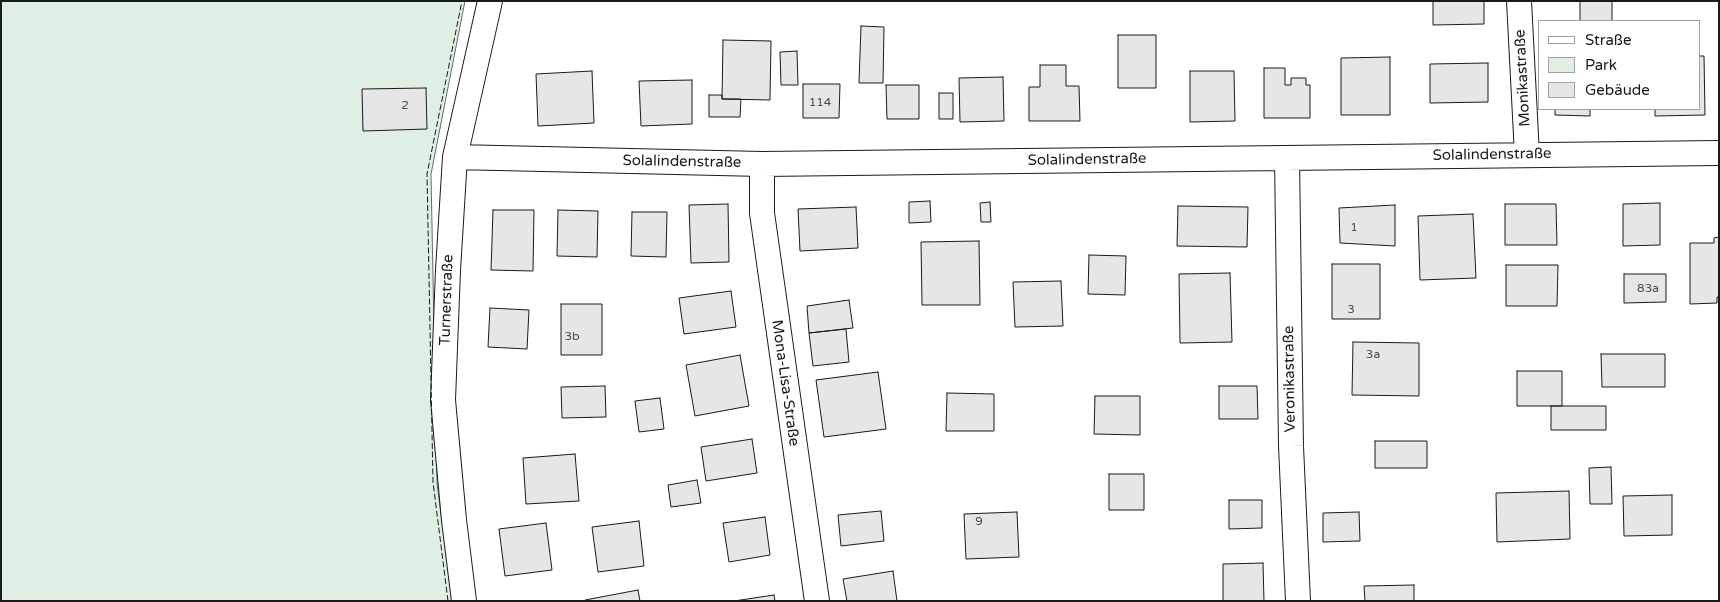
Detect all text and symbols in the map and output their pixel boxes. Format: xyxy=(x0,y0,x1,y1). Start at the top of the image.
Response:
legend xyxy=(1538,20,1700,110)
street label: Monikastraße xyxy=(1511,29,1535,127)
text: Straße xyxy=(1585,31,1631,49)
text: Park xyxy=(1585,56,1617,74)
text: Gebäude xyxy=(1585,81,1650,99)
house number: 114 xyxy=(809,96,831,110)
house number: 2 xyxy=(401,99,409,113)
street label: Solalindenstraße xyxy=(1432,145,1552,165)
street label: Solalindenstraße xyxy=(1027,150,1147,170)
street label: Solalindenstraße xyxy=(622,152,742,172)
house number: 1 xyxy=(1350,221,1358,235)
street label: Turnerstraße xyxy=(436,254,458,346)
house number: 83a xyxy=(1637,282,1659,296)
house number: 3 xyxy=(1347,303,1355,317)
street label: Mona-Lisa-Straße xyxy=(767,319,803,447)
street label: Veronikastraße xyxy=(1280,326,1300,432)
house number: 3b xyxy=(564,330,580,344)
house number: 3a xyxy=(1366,348,1380,362)
house number: 9 xyxy=(975,515,983,529)

